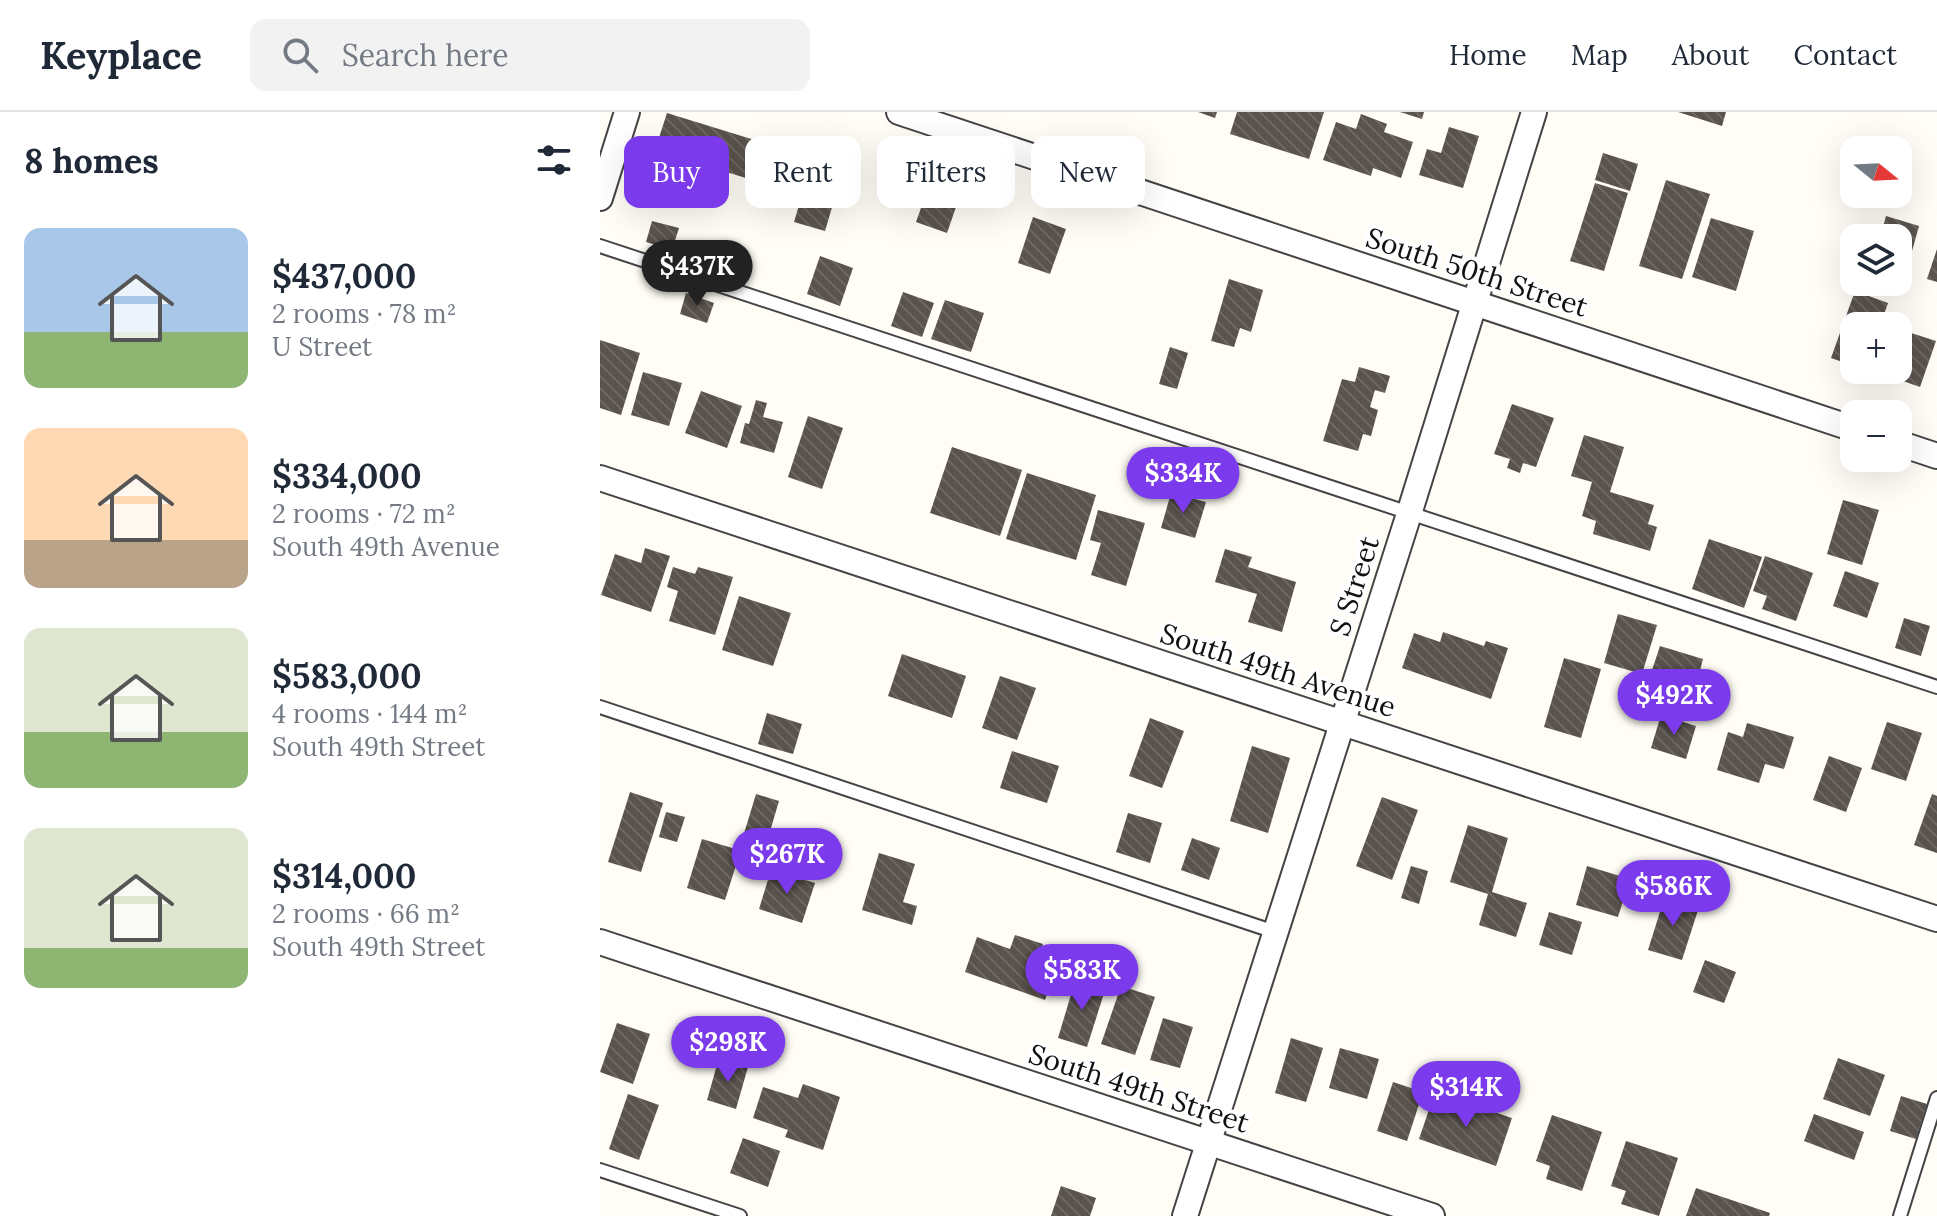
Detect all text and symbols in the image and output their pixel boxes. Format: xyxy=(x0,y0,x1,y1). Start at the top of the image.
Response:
search box xyxy=(250,19,810,91)
text: Keyplace xyxy=(40,31,202,79)
icon: search xyxy=(278,33,322,77)
text: Search here xyxy=(342,36,508,74)
text: Home xyxy=(1449,37,1527,73)
text: Map xyxy=(1571,37,1628,73)
text: About xyxy=(1672,37,1749,73)
text: Contact xyxy=(1793,37,1897,73)
chip: Buy xyxy=(624,136,729,208)
chip: Rent xyxy=(745,136,861,208)
chip: Filters xyxy=(877,136,1015,208)
chip: New xyxy=(1031,136,1145,208)
north arrow xyxy=(1840,136,1912,208)
map controls xyxy=(1840,136,1912,472)
icon: filters xyxy=(532,138,576,182)
text: 8 homes xyxy=(24,139,159,182)
street label: South 50th Street xyxy=(1362,219,1593,325)
button: layers xyxy=(1840,224,1912,296)
pin: $437K xyxy=(641,240,753,308)
text: $437K xyxy=(660,249,734,282)
text: $437,000 xyxy=(272,254,416,297)
icon: home xyxy=(88,260,184,356)
text: 2 rooms · 78 m² xyxy=(272,297,456,330)
button: + xyxy=(1840,312,1912,384)
text: U Street xyxy=(272,330,372,363)
button: − xyxy=(1840,400,1912,472)
pin: $334K xyxy=(1127,447,1239,515)
text: $334,000 xyxy=(272,454,422,497)
text: $334K xyxy=(1144,456,1222,489)
icon: home xyxy=(88,460,184,556)
text: 2 rooms · 72 m² xyxy=(272,497,456,530)
text: South 49th Avenue xyxy=(272,530,500,563)
street label: S Street xyxy=(1321,531,1387,640)
street label: South 49th Avenue xyxy=(1156,615,1400,725)
text: $583,000 xyxy=(272,654,422,697)
icon: home xyxy=(88,660,184,756)
pin: $492K xyxy=(1618,669,1730,737)
text: $492K xyxy=(1636,678,1712,711)
text: 4 rooms · 144 m² xyxy=(272,697,468,730)
text: South 49th Street xyxy=(272,730,485,763)
pin: $267K xyxy=(731,828,843,896)
text: $267K xyxy=(750,837,824,870)
text: $314,000 xyxy=(272,854,416,897)
icon: home xyxy=(88,860,184,956)
pin: $586K xyxy=(1617,860,1729,928)
text: $586K xyxy=(1634,869,1712,902)
text: 2 rooms · 66 m² xyxy=(272,897,460,930)
text: South 49th Street xyxy=(272,930,485,963)
pin: $583K xyxy=(1026,944,1138,1012)
text: $583K xyxy=(1043,953,1121,986)
pin: $298K xyxy=(672,1016,784,1084)
text: $298K xyxy=(689,1025,767,1058)
street label: South 49th Street xyxy=(1024,1035,1254,1141)
pin: $314K xyxy=(1410,1061,1522,1129)
text: $314K xyxy=(1429,1070,1503,1103)

